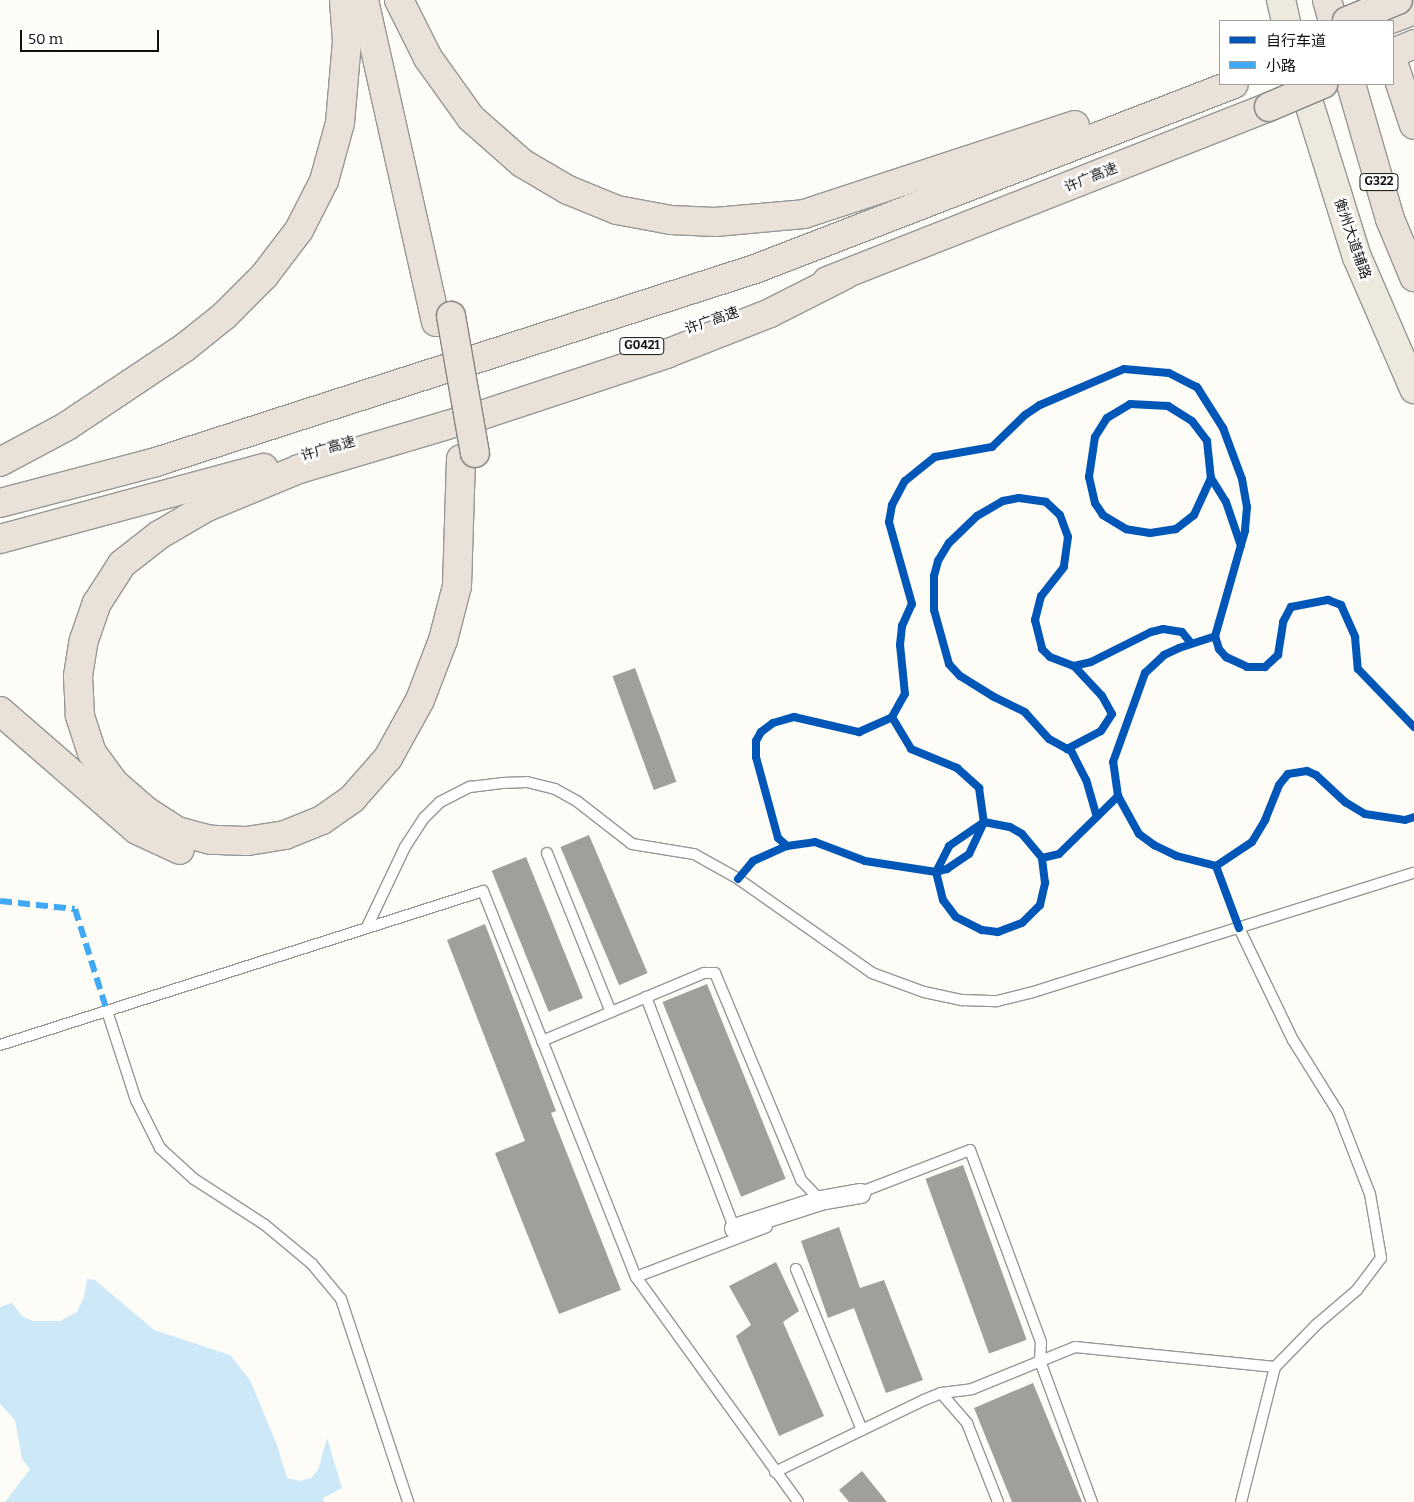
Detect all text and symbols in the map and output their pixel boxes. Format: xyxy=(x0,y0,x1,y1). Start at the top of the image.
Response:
scale bar xyxy=(22,20,161,52)
legend xyxy=(1219,20,1394,85)
text: 50 m xyxy=(28,30,63,48)
text: 自行车道 xyxy=(1266,32,1326,50)
text: 小路 xyxy=(1266,57,1296,75)
street label: 许广高速 xyxy=(1062,160,1120,196)
road number: G322 xyxy=(1359,172,1399,192)
street label: 衡州大道辅路 xyxy=(1330,197,1374,281)
street label: 许广高速 xyxy=(683,304,741,338)
road number: G0421 xyxy=(618,336,666,356)
street label: 许广高速 xyxy=(299,433,357,465)

